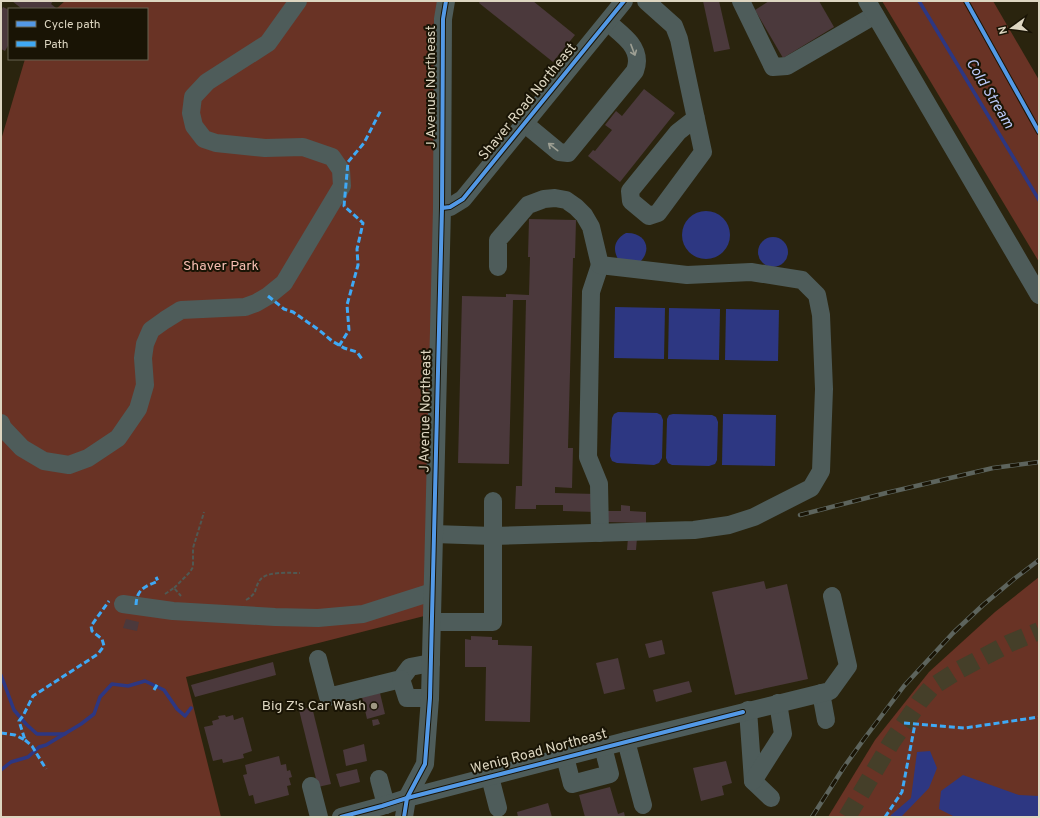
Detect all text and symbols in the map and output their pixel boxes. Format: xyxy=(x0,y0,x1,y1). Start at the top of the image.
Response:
legend xyxy=(8,8,148,60)
north arrow xyxy=(992,8,1032,48)
text: Cycle path xyxy=(44,17,101,33)
street label: J Avenue Northeast xyxy=(423,25,440,149)
text: N xyxy=(996,25,1011,36)
text: Path xyxy=(44,37,69,53)
street label: Shaver Road Northeast xyxy=(475,40,581,164)
one-way arrow xyxy=(630,44,638,56)
water label: Cold Stream xyxy=(961,55,1018,133)
one-way arrow xyxy=(548,143,559,152)
park label: Shaver Park xyxy=(183,258,259,275)
street label: J Avenue Northeast xyxy=(416,349,436,473)
place label: Big Z's Car Wash xyxy=(262,698,366,715)
marker: Big Z's Car Wash xyxy=(369,701,379,711)
street label: Wenig Road Northeast xyxy=(469,726,609,778)

